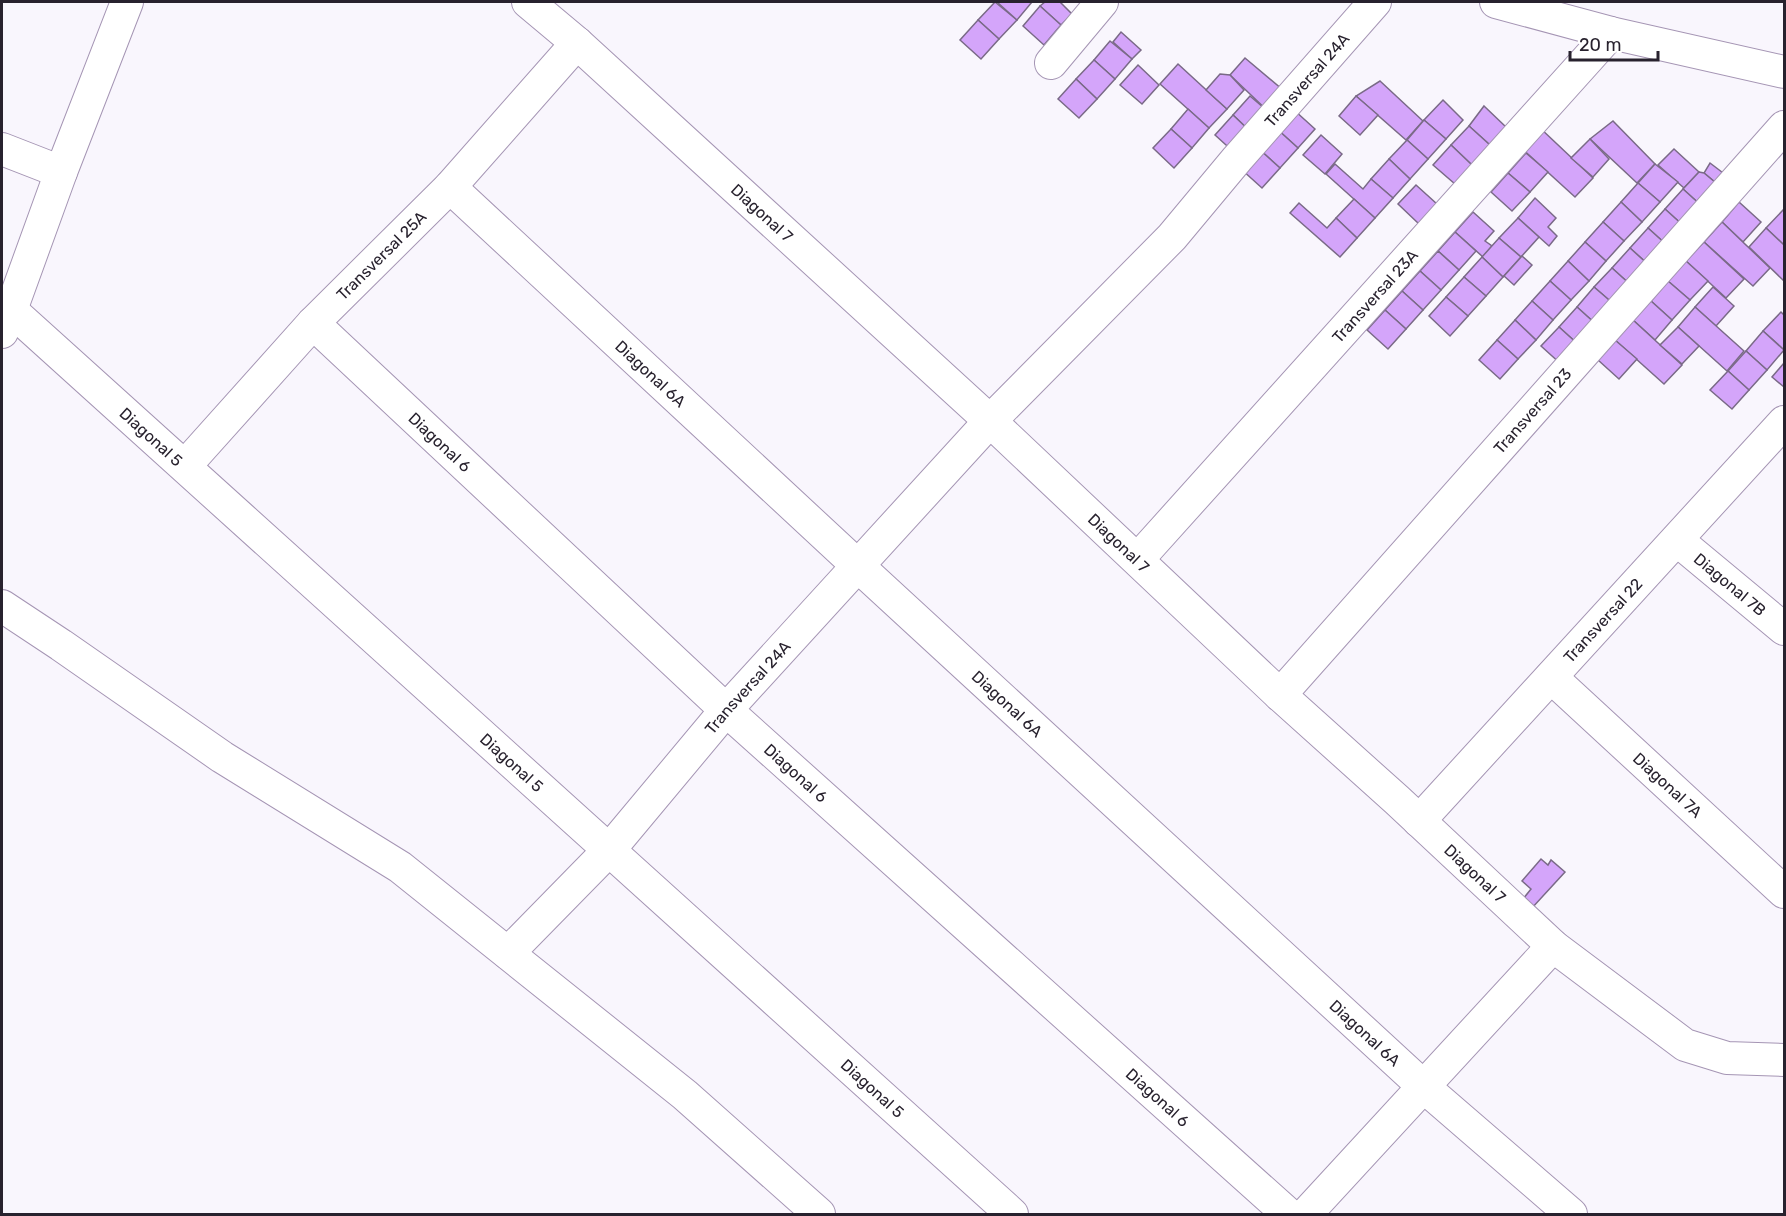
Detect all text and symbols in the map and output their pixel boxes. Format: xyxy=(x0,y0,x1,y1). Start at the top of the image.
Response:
scale bar xyxy=(1570,24,1658,62)
street label: Transversal 24A xyxy=(1261,29,1354,131)
text: 20 m xyxy=(1579,34,1621,56)
street label: Diagonal 7 xyxy=(727,180,797,246)
street label: Transversal 25A xyxy=(333,207,430,304)
street label: Transversal 23A xyxy=(1328,245,1422,347)
street label: Diagonal 6A xyxy=(611,337,690,411)
street label: Transversal 23 xyxy=(1490,364,1575,458)
street label: Diagonal 5 xyxy=(115,404,186,470)
street label: Diagonal 6 xyxy=(404,409,475,476)
street label: Diagonal 7 xyxy=(1084,510,1153,576)
street label: Diagonal 7B xyxy=(1690,549,1770,620)
street label: Transversal 22 xyxy=(1560,575,1646,667)
street label: Transversal 24A xyxy=(701,637,795,738)
street label: Diagonal 6A xyxy=(968,667,1047,741)
street label: Diagonal 5 xyxy=(476,729,547,796)
street label: Diagonal 6 xyxy=(760,740,831,807)
street label: Diagonal 7A xyxy=(1629,749,1706,822)
street label: Diagonal 7 xyxy=(1440,840,1509,907)
street label: Diagonal 6A xyxy=(1325,996,1404,1070)
street label: Diagonal 5 xyxy=(837,1055,908,1122)
street label: Diagonal 6 xyxy=(1122,1064,1193,1131)

